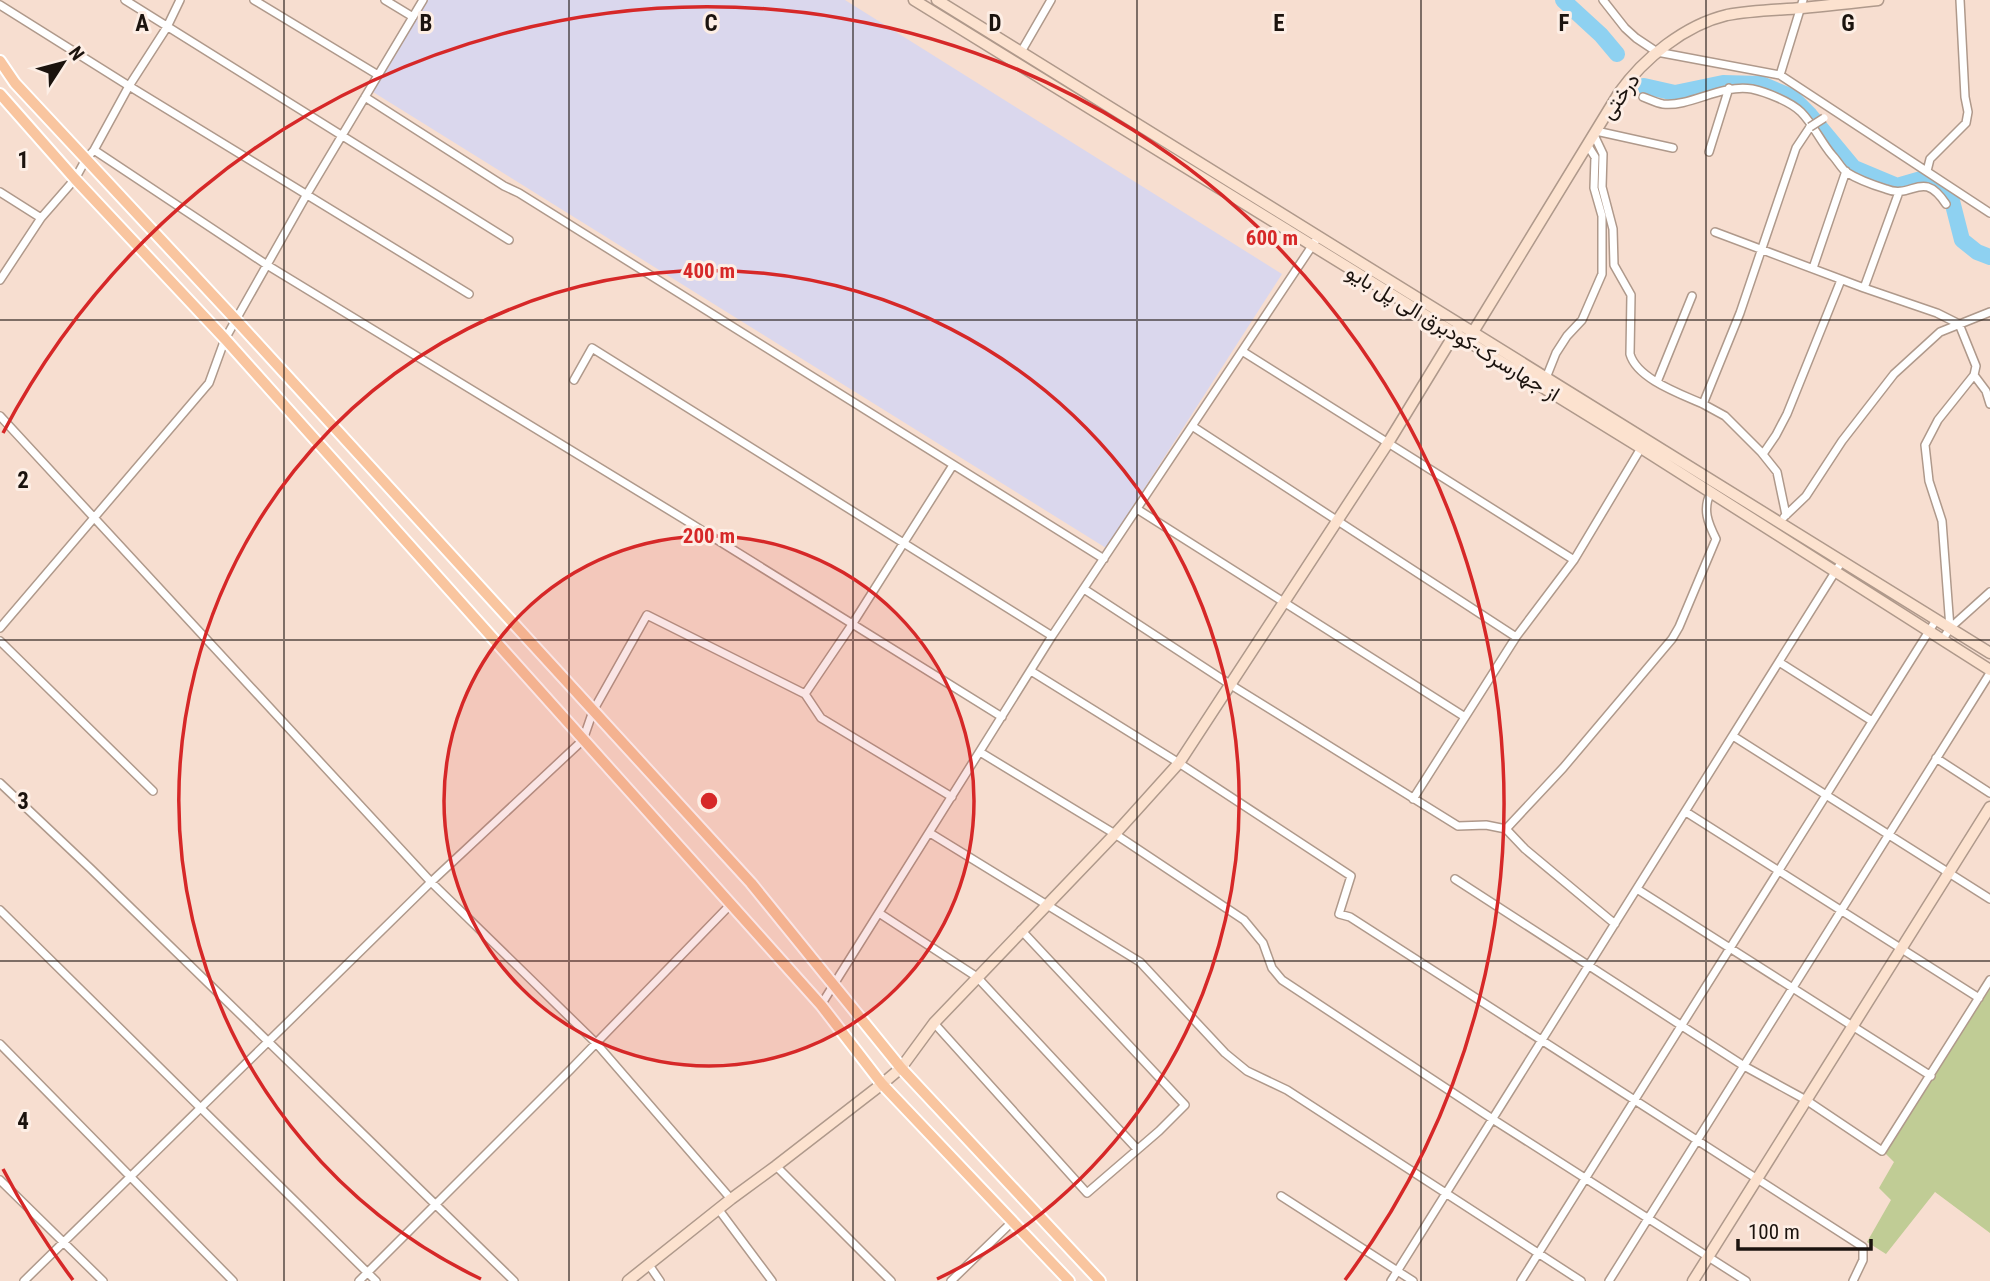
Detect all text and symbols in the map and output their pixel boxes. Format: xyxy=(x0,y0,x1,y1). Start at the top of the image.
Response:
text: A xyxy=(135,10,149,37)
text: B xyxy=(420,10,432,37)
text: C xyxy=(704,10,718,37)
text: D xyxy=(989,10,1002,37)
text: E xyxy=(1273,10,1285,37)
text: F xyxy=(1559,10,1570,37)
text: G xyxy=(1841,10,1855,37)
north arrow xyxy=(28,28,98,98)
text: N xyxy=(64,42,89,65)
street label: درختی xyxy=(1595,68,1645,124)
text: 1 xyxy=(17,147,29,174)
text: 600 m xyxy=(1246,226,1298,250)
text: 400 m xyxy=(683,259,735,283)
street label: از جهارسرک-کودبرق الی پل بایو xyxy=(1341,260,1564,408)
text: 2 xyxy=(17,467,29,494)
text: 200 m xyxy=(683,524,735,548)
text: 3 xyxy=(17,788,29,815)
centre of rings xyxy=(697,789,721,813)
text: 4 xyxy=(17,1108,29,1135)
scale bar xyxy=(1738,1208,1871,1252)
text: 100 m xyxy=(1748,1220,1800,1244)

